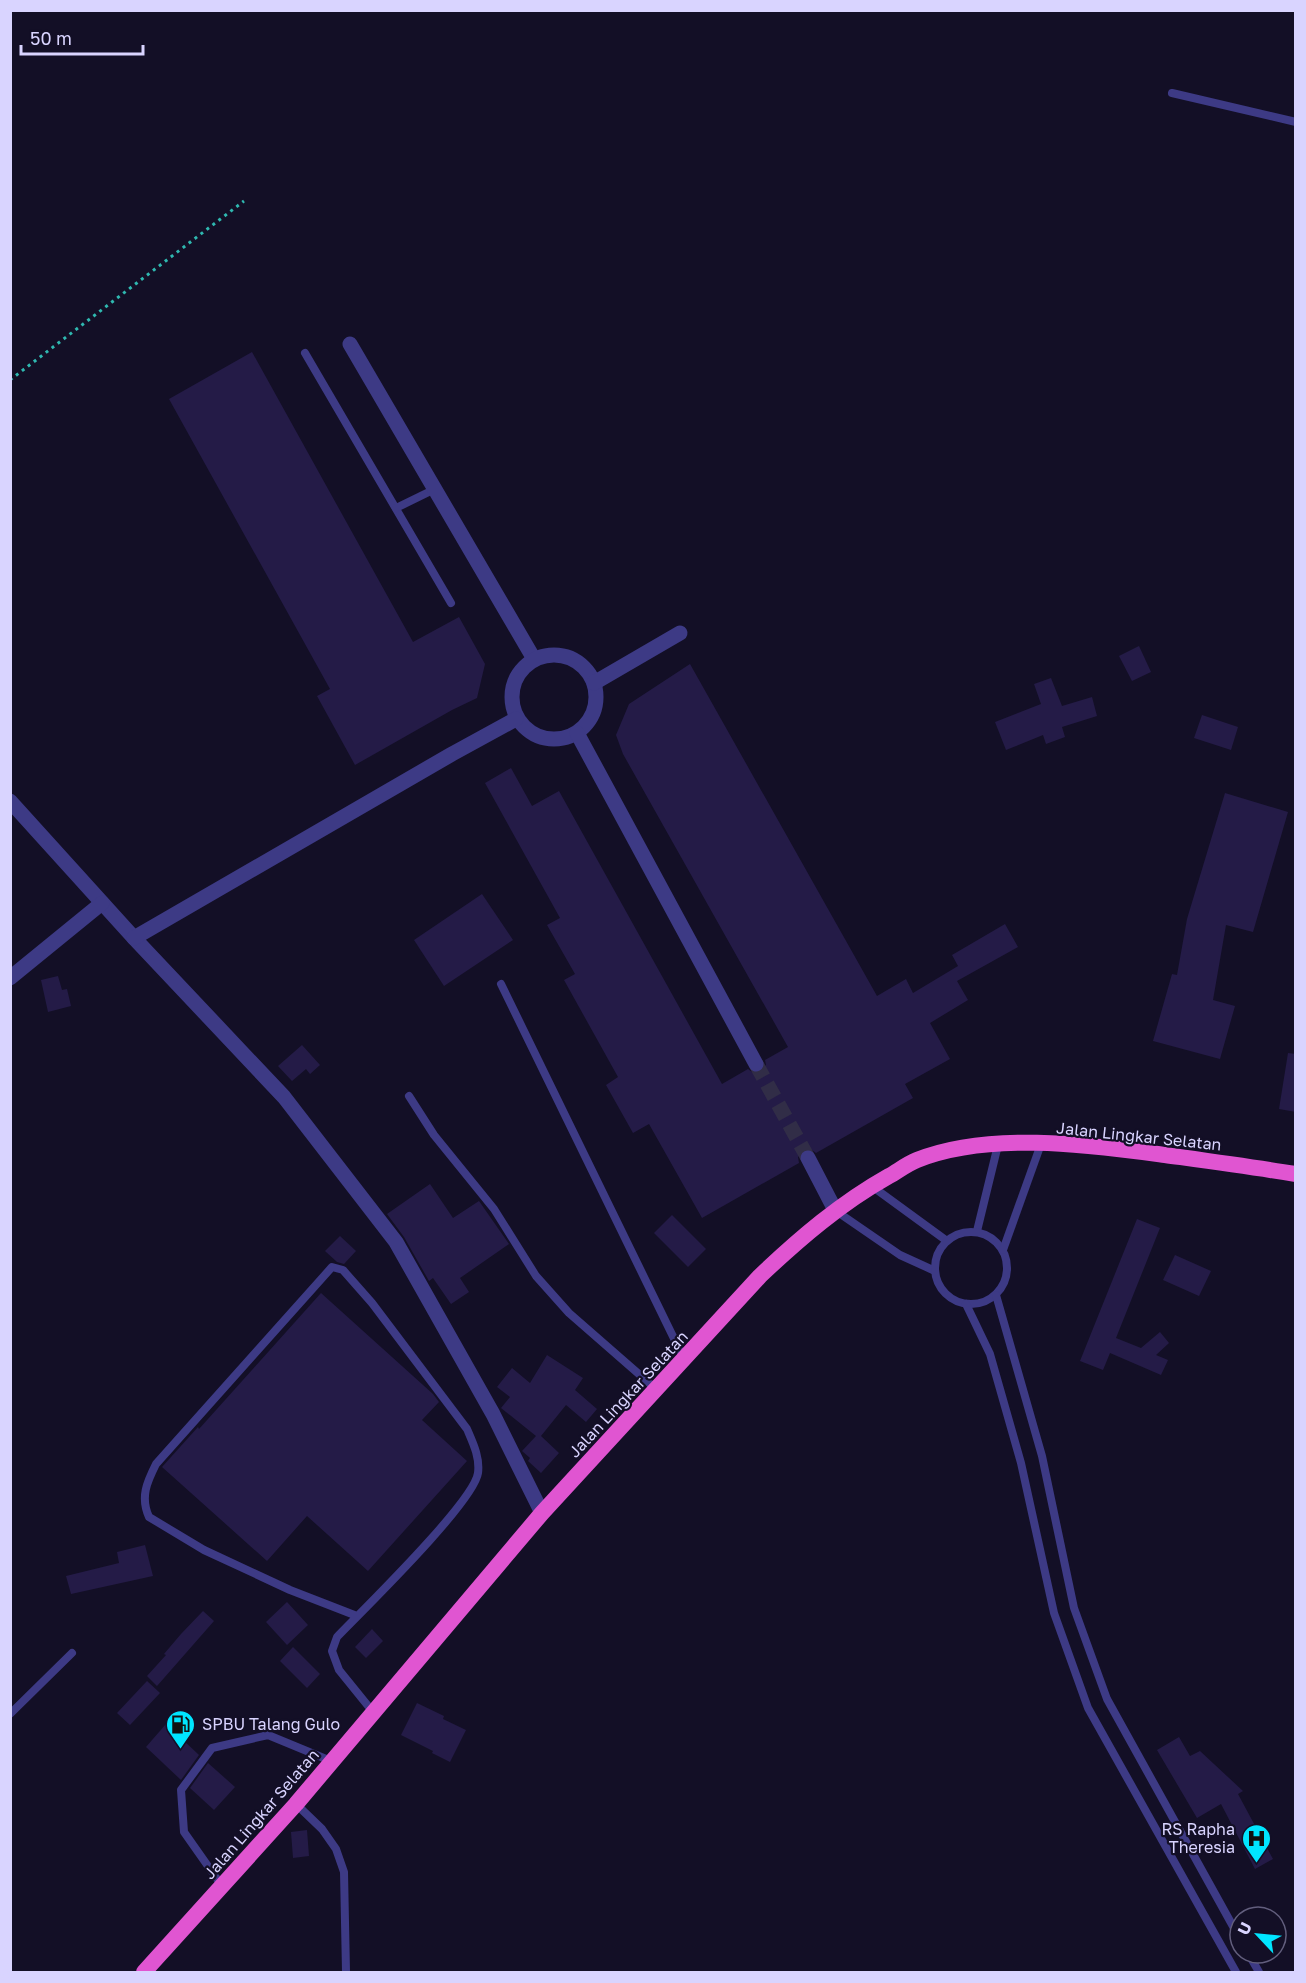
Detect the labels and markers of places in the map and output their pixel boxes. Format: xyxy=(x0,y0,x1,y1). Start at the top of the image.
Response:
fuel station icon: SPBU Talang Gulo xyxy=(165,1708,197,1750)
place label: SPBU Talang Gulo xyxy=(202,1714,340,1734)
place label: RS Rapha Theresia xyxy=(1161,1819,1235,1857)
hospital icon: RS Rapha Theresia xyxy=(1240,1822,1272,1864)

